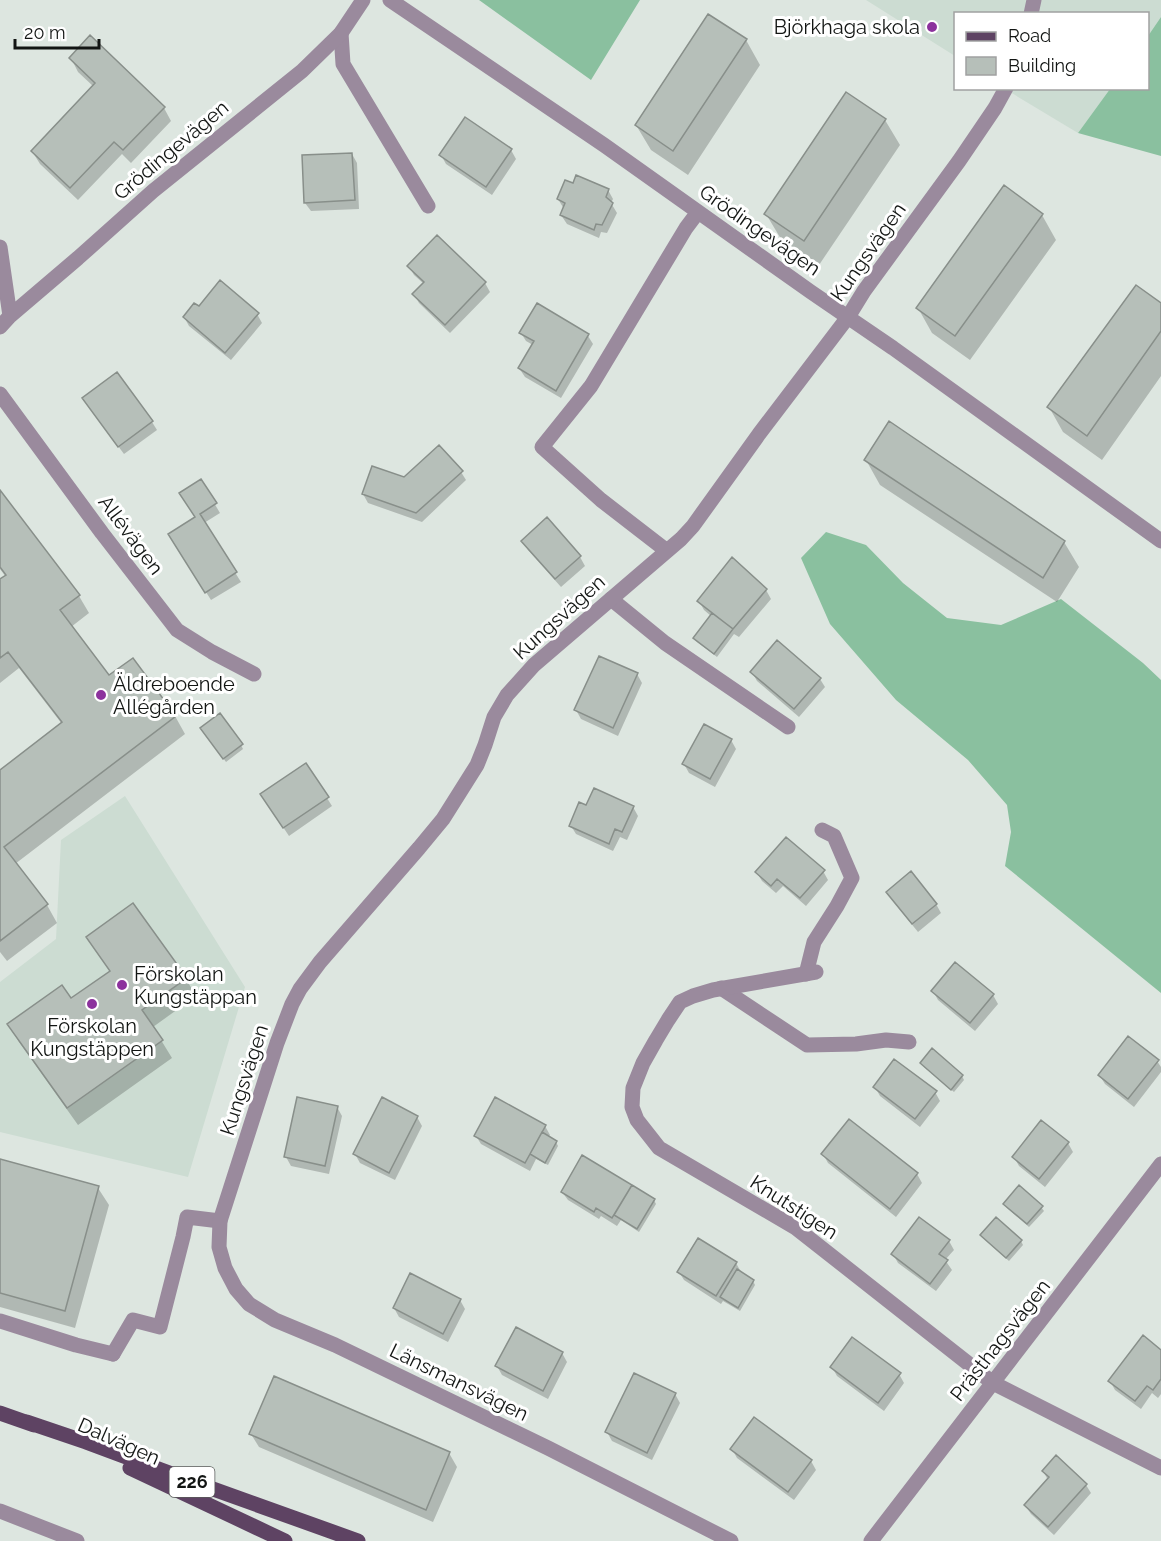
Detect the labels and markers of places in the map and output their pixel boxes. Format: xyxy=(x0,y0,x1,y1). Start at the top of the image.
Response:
place label: Björkhaga skola xyxy=(774,15,920,39)
marker: Björkhaga skola xyxy=(925,20,939,34)
place label: Äldreboende Allégården xyxy=(113,672,235,719)
marker: Äldreboende Allégården xyxy=(94,688,108,702)
place label: Förskolan Kungstäppan xyxy=(134,962,257,1009)
marker: Förskolan Kungstäppan xyxy=(115,978,129,992)
marker: Förskolan Kungstäppen xyxy=(85,997,99,1011)
place label: Förskolan Kungstäppen xyxy=(30,1014,154,1061)

